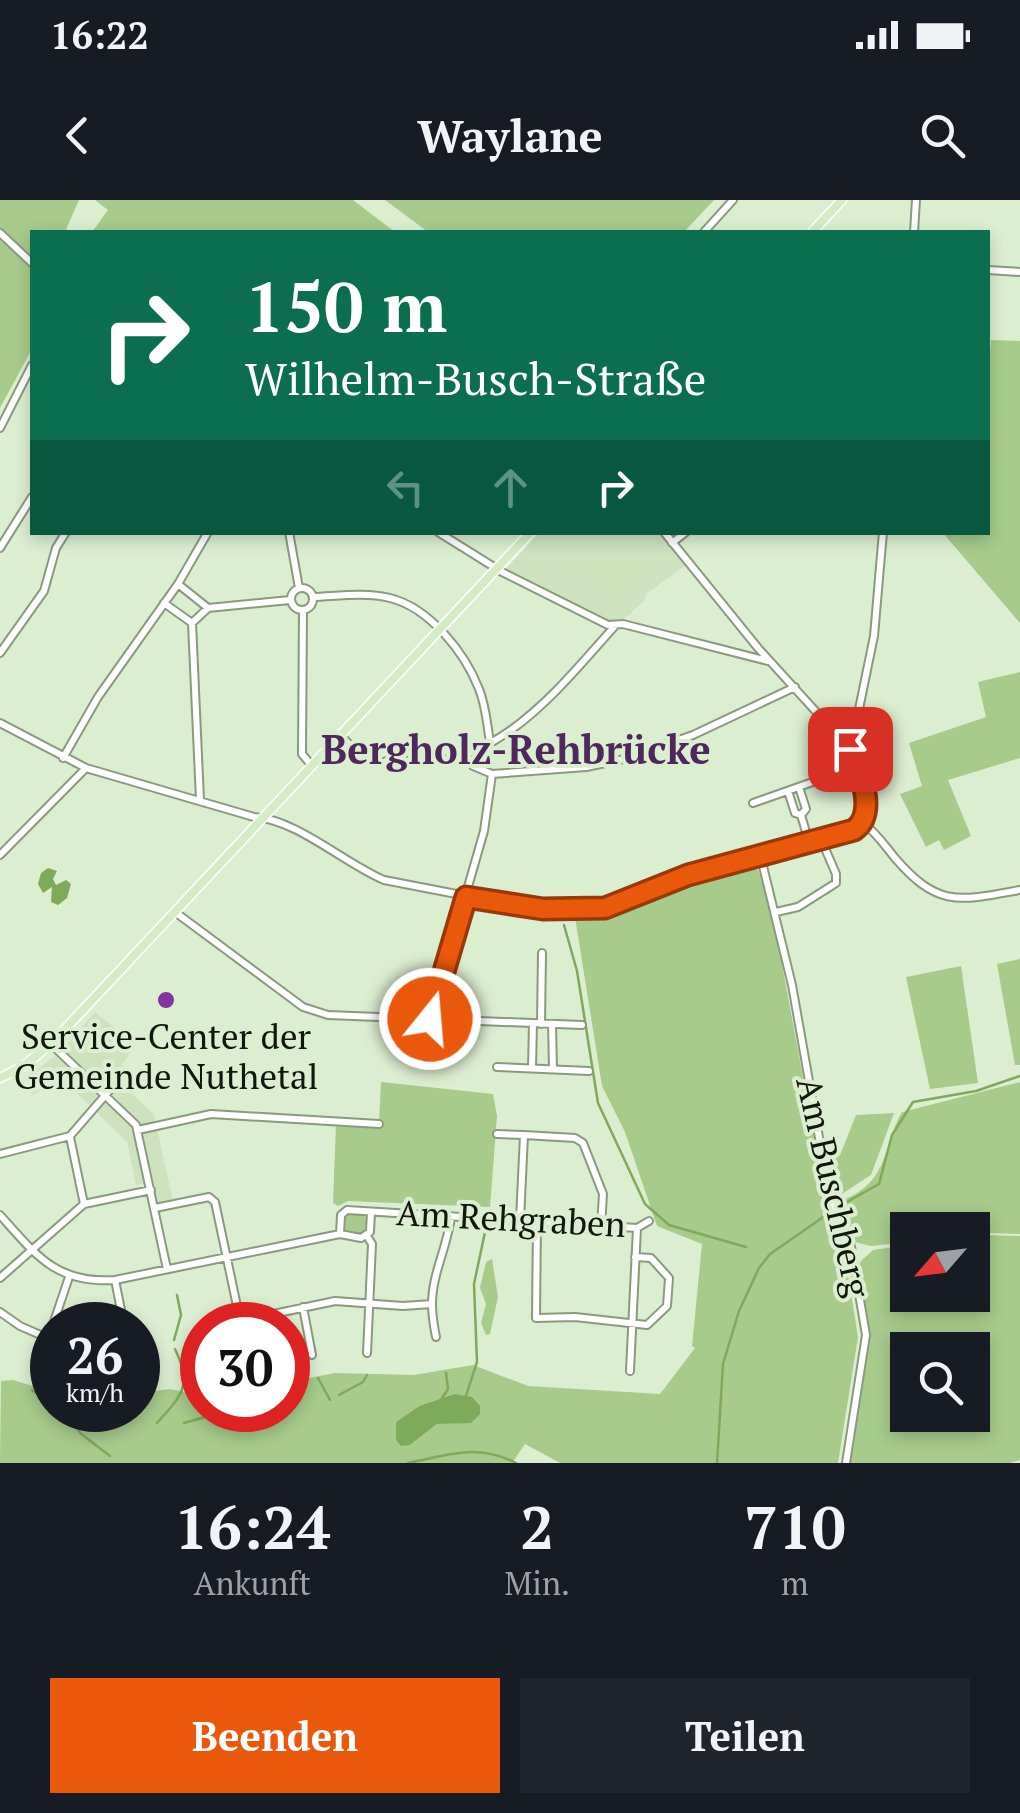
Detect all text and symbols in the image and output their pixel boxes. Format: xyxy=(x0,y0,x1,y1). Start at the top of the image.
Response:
text: 16:22 xyxy=(50,10,149,60)
text: Waylane xyxy=(417,105,603,165)
icon: back xyxy=(50,108,105,163)
icon: search xyxy=(915,108,970,163)
text: 150 m xyxy=(245,259,447,352)
icon: right xyxy=(80,270,210,400)
text: Wilhelm-Busch-Straße xyxy=(245,348,706,408)
icon: left xyxy=(378,460,433,515)
icon: ahead xyxy=(483,460,538,515)
icon: right xyxy=(588,460,643,515)
pin xyxy=(808,707,893,792)
district label: Bergholz-Rehbrücke xyxy=(321,722,711,775)
icon: arrive xyxy=(823,722,878,777)
position arrow xyxy=(378,967,482,1071)
marker: Service-Center der Gemeinde Nuthetal xyxy=(155,989,177,1011)
place label: Service-Center der Gemeinde Nuthetal xyxy=(14,1013,318,1099)
street label: Am Buschberg xyxy=(786,1072,882,1302)
street label: Am Rehgraben xyxy=(395,1189,627,1247)
north arrow xyxy=(890,1212,990,1312)
map controls xyxy=(890,1212,990,1432)
speed limit sign: 30 xyxy=(180,1302,310,1432)
text: 26 xyxy=(67,1322,123,1388)
button: search xyxy=(890,1332,990,1432)
text: km/h xyxy=(66,1376,124,1409)
text: 16:24 xyxy=(174,1487,330,1566)
text: 2 xyxy=(520,1487,554,1566)
text: 710 xyxy=(744,1487,846,1566)
text: Ankunft xyxy=(194,1562,311,1604)
text: Min. xyxy=(505,1562,570,1604)
text: m xyxy=(781,1562,809,1604)
button: Beenden xyxy=(50,1678,500,1793)
button: Teilen xyxy=(520,1678,970,1793)

